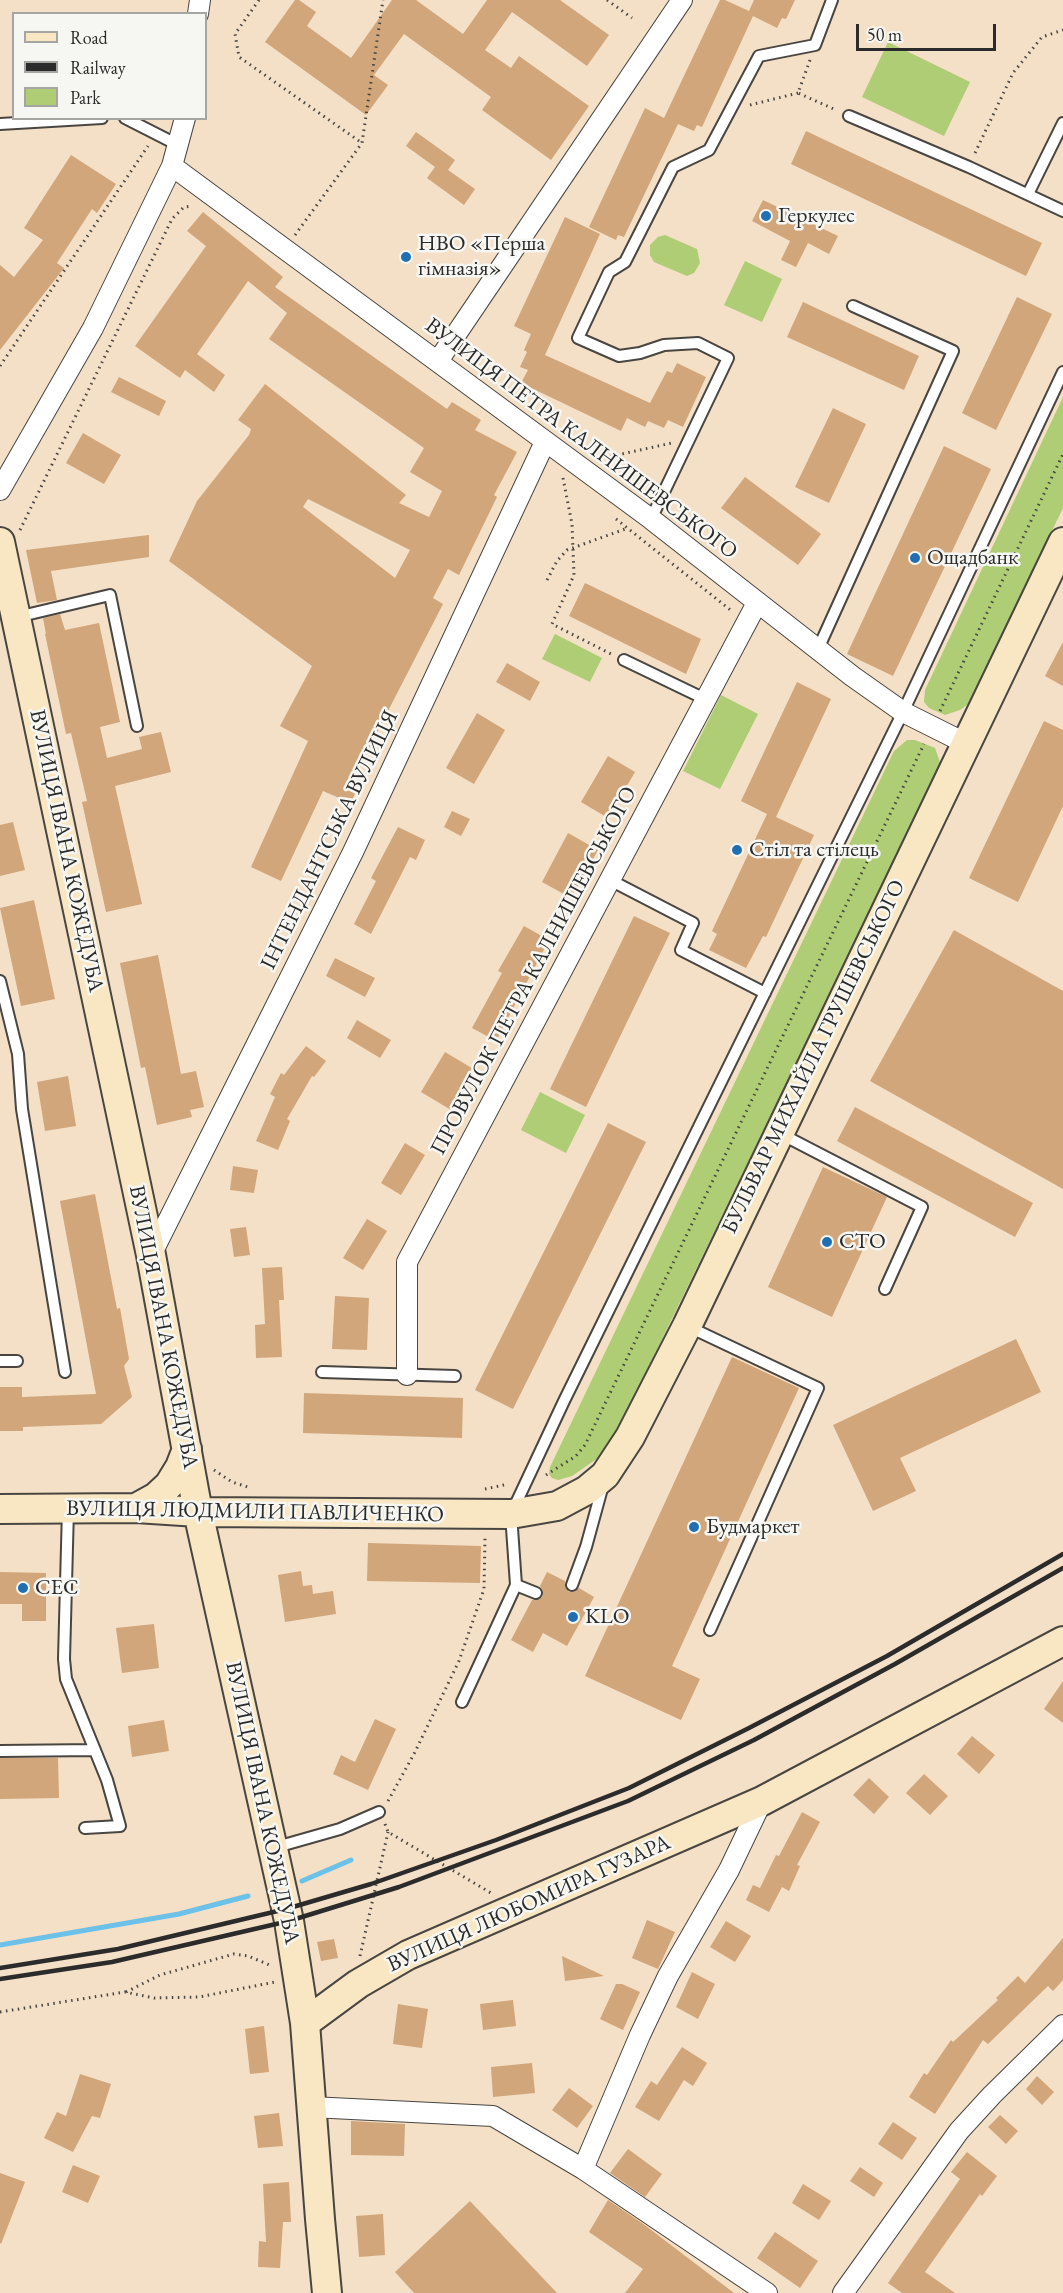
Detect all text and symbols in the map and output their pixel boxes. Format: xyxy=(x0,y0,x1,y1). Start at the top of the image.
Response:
legend xyxy=(12,12,207,120)
scale bar xyxy=(859,12,998,50)
text: 50 m xyxy=(867,23,902,46)
text: Road xyxy=(70,26,108,49)
text: Railway xyxy=(70,56,126,79)
text: Park xyxy=(70,86,101,109)
place label: Геркулес xyxy=(778,203,855,229)
marker: Геркулес xyxy=(759,209,773,223)
place label: НВО «Перша гімназія» xyxy=(418,231,545,282)
marker: НВО «Перша гімназія» xyxy=(399,250,413,264)
street label: ВУЛИЦЯ ПЕТРА КАЛНИШЕВСЬКОГО xyxy=(420,313,742,565)
place label: Ощадбанк xyxy=(927,545,1019,571)
marker: Ощадбанк xyxy=(908,551,922,565)
street label: ІНТЕНДАНТСЬКА ВУЛИЦЯ xyxy=(256,706,404,974)
street label: ВУЛИЦЯ ІВАНА КОЖЕДУБА xyxy=(23,707,109,995)
street label: ПРОВУЛОК ПЕТРА КАЛНИШЕВСЬКОГО xyxy=(425,782,643,1160)
place label: Стіл та стілець xyxy=(749,837,879,863)
marker: Стіл та стілець xyxy=(730,843,744,857)
street label: БУЛЬВАР МИХАЙЛА ГРУШЕВСЬКОГО xyxy=(717,876,911,1238)
street label: ВУЛИЦЯ ІВАНА КОЖЕДУБА xyxy=(123,1183,203,1471)
place label: СТО xyxy=(839,1229,886,1255)
marker: СТО xyxy=(820,1235,834,1249)
street label: ВУЛИЦЯ ЛЮДМИЛИ ПАВЛИЧЕНКО xyxy=(66,1496,444,1528)
place label: Будмаркет xyxy=(706,1514,800,1540)
marker: Будмаркет xyxy=(687,1520,701,1534)
place label: СЕС xyxy=(35,1575,79,1601)
marker: СЕС xyxy=(16,1581,30,1595)
place label: KLO xyxy=(585,1604,630,1630)
marker: KLO xyxy=(566,1610,580,1624)
street label: ВУЛИЦЯ ІВАНА КОЖЕДУБА xyxy=(219,1659,305,1947)
street label: ВУЛИЦЯ ЛЮБОМИРА ГУЗАРА xyxy=(383,1830,675,1978)

